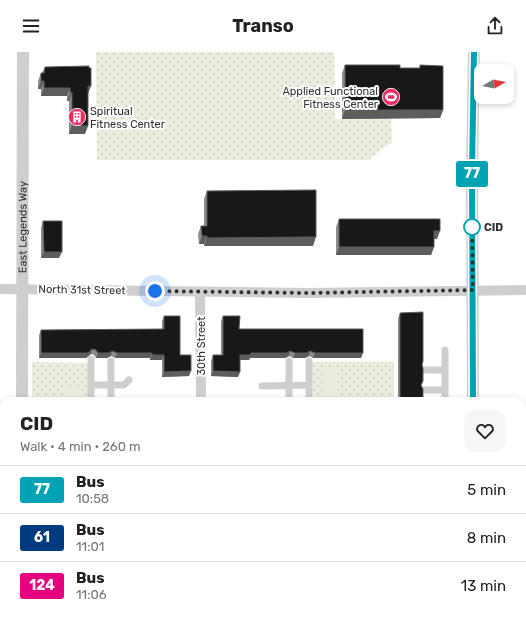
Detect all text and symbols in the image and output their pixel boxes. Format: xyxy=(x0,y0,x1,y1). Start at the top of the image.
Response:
icon: menu xyxy=(20,15,42,37)
text: Transo xyxy=(232,15,294,37)
icon: share xyxy=(484,15,506,37)
north arrow xyxy=(474,64,514,104)
map controls xyxy=(474,64,514,104)
place label: Applied Functional Fitness Center xyxy=(282,85,379,111)
sports icon: Applied Functional Fitness Center xyxy=(381,87,401,107)
place label: Spiritual Fitness Center xyxy=(90,105,166,131)
building icon: Spiritual Fitness Center xyxy=(67,107,87,127)
line badge: 77 xyxy=(454,161,490,187)
text: 77 xyxy=(464,165,480,182)
street label: East Legends Way xyxy=(16,181,29,273)
marker: CID xyxy=(463,218,481,236)
place label: CID xyxy=(484,221,503,234)
your location xyxy=(145,281,165,301)
street label: North 31st Street xyxy=(38,283,126,297)
street label: 30th Street xyxy=(195,316,208,376)
button: heart xyxy=(464,410,506,452)
text: CID xyxy=(20,412,53,435)
text: Walk · 4 min · 260 m xyxy=(20,439,141,454)
text: Bus xyxy=(76,473,104,491)
text: 77 xyxy=(34,481,50,498)
text: 5 min xyxy=(467,481,506,499)
text: 10:58 xyxy=(76,491,109,506)
text: Bus xyxy=(76,521,104,539)
text: 61 xyxy=(34,529,50,546)
text: 8 min xyxy=(467,529,506,547)
text: 11:01 xyxy=(76,539,104,554)
text: Bus xyxy=(76,569,104,587)
text: 124 xyxy=(29,577,55,594)
text: 13 min xyxy=(461,577,506,595)
text: 11:06 xyxy=(76,587,107,602)

